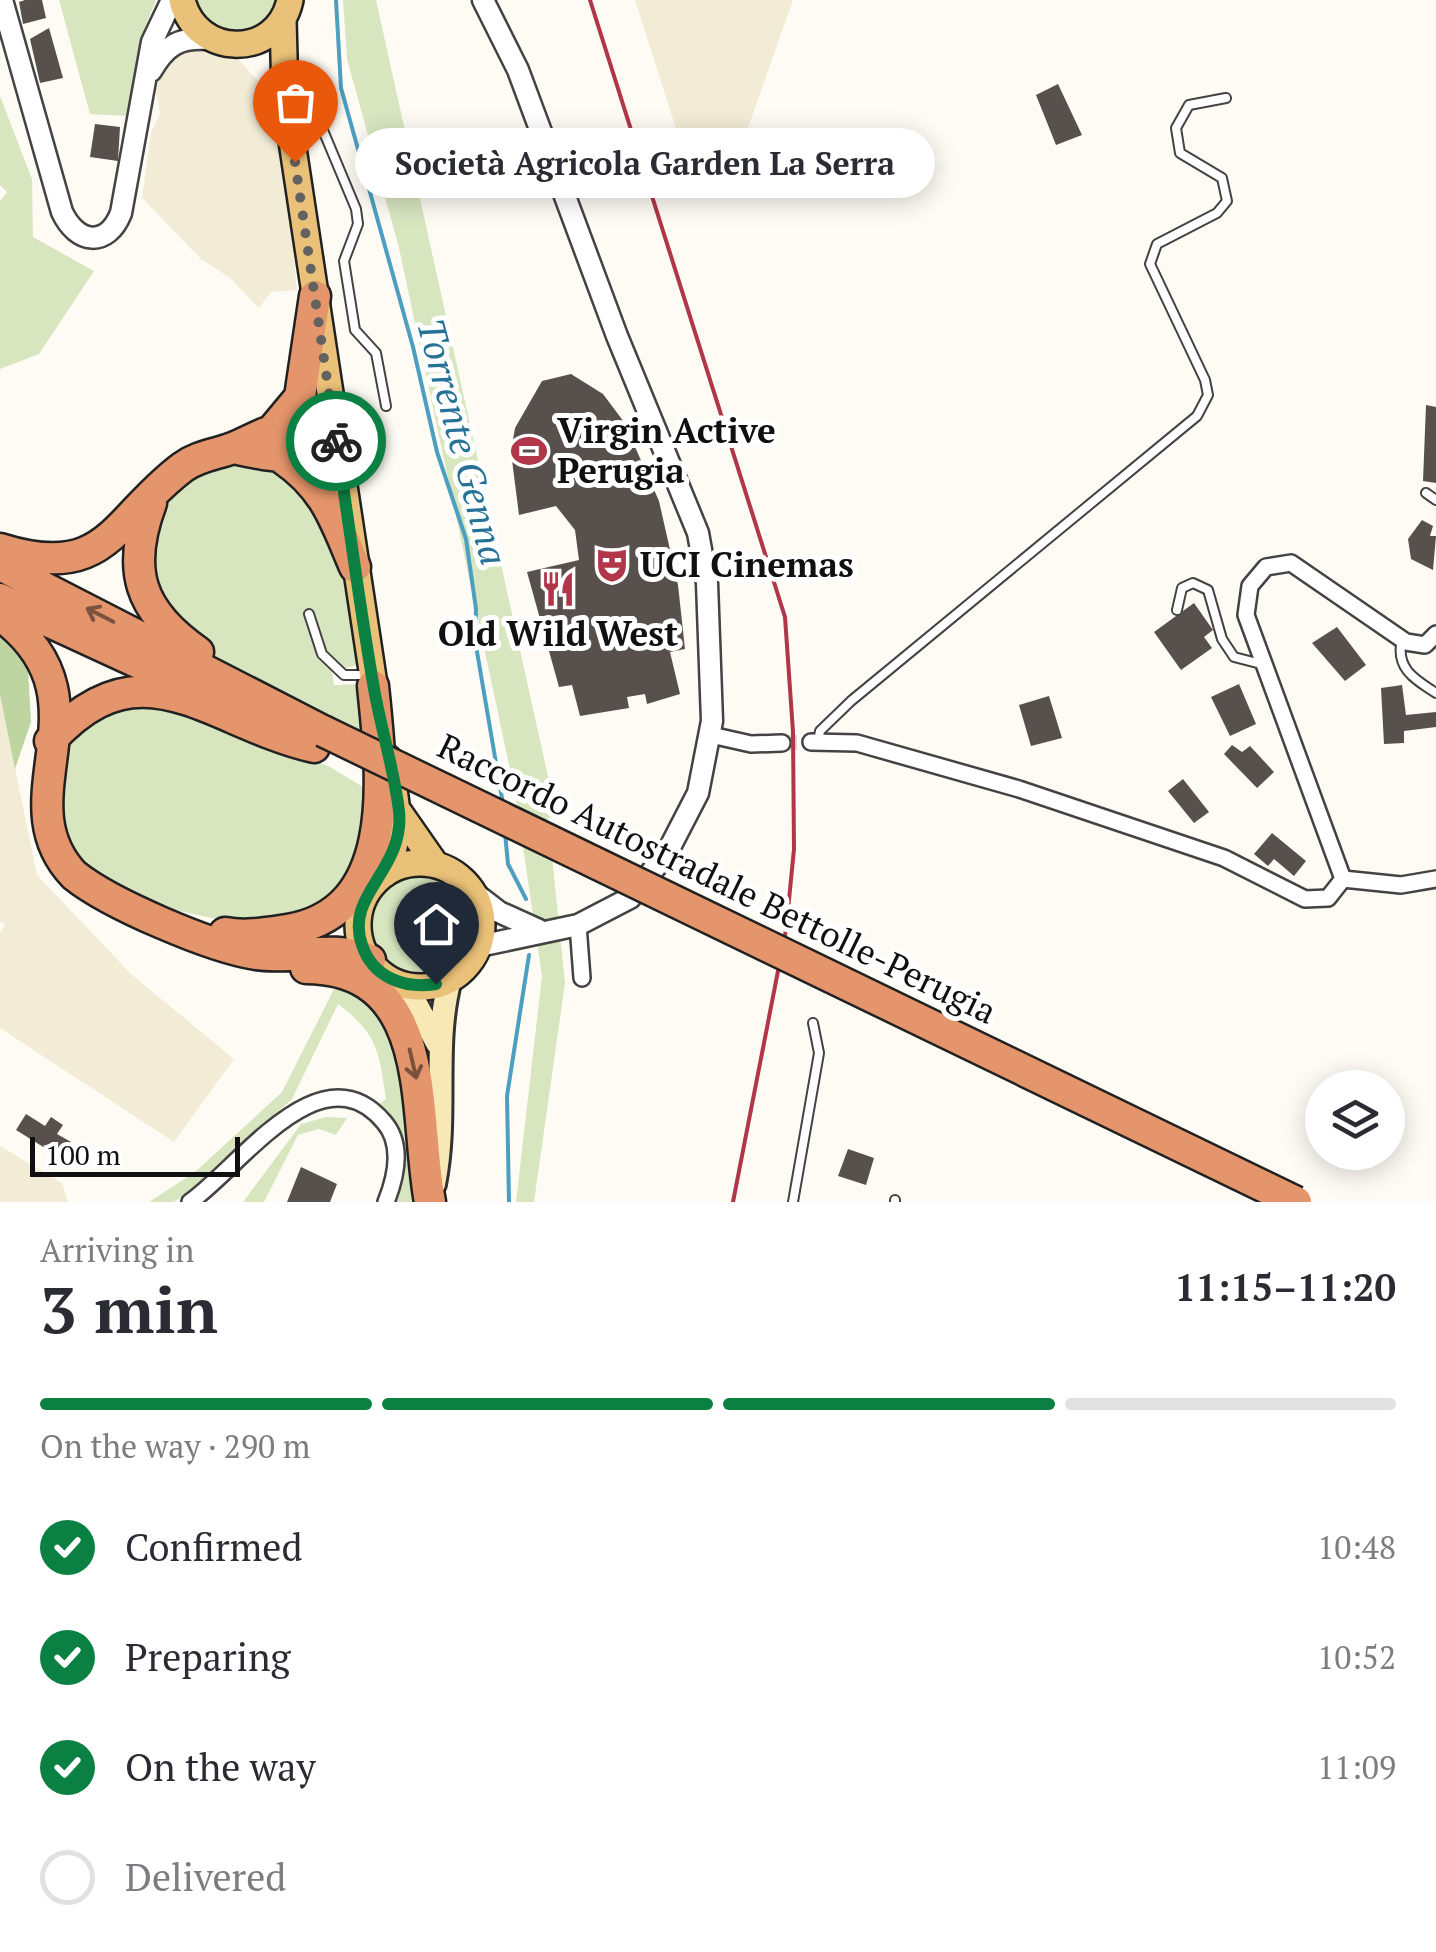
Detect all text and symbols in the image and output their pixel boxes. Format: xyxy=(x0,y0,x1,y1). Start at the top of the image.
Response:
pin xyxy=(253,60,338,163)
icon: bag xyxy=(268,75,323,130)
callout: Società Agricola Garden La Serra xyxy=(355,127,935,197)
text: Società Agricola Garden La Serra xyxy=(395,142,895,184)
water label: Torrente Genna xyxy=(406,313,520,571)
courier xyxy=(286,391,386,491)
place label: Virgin Active Perugia xyxy=(557,407,776,493)
icon: bike xyxy=(309,414,364,469)
sports icon: Virgin Active Perugia xyxy=(510,432,548,470)
place label: UCI Cinemas xyxy=(640,541,854,587)
theatre icon: UCI Cinemas xyxy=(593,546,631,584)
restaurant icon: Old Wild West xyxy=(539,570,577,608)
one-way arrow xyxy=(85,605,115,624)
place label: Old Wild West xyxy=(438,610,678,656)
street label: Raccordo Autostradale Bettolle-Perugia xyxy=(431,722,1004,1034)
pin xyxy=(394,882,479,985)
icon: home xyxy=(409,897,464,952)
one-way arrow xyxy=(405,1047,423,1079)
map controls xyxy=(1305,1070,1405,1170)
button: layers xyxy=(1305,1070,1405,1170)
scale bar xyxy=(30,1132,240,1176)
text: 100 m xyxy=(45,1136,121,1173)
text: Arriving in xyxy=(40,1229,194,1271)
text: 11:15–11:20 xyxy=(1174,1262,1396,1312)
text: 3 min xyxy=(40,1265,218,1352)
text: On the way · 290 m xyxy=(40,1425,310,1467)
icon: check xyxy=(40,1520,95,1575)
text: Confirmed xyxy=(125,1522,303,1572)
text: 10:48 xyxy=(1317,1526,1396,1568)
icon: check xyxy=(40,1630,95,1685)
text: Preparing xyxy=(125,1632,291,1682)
text: 10:52 xyxy=(1317,1636,1396,1678)
icon: check xyxy=(40,1740,95,1795)
text: On the way xyxy=(125,1742,316,1792)
text: 11:09 xyxy=(1317,1746,1396,1788)
text: Delivered xyxy=(125,1852,286,1902)

